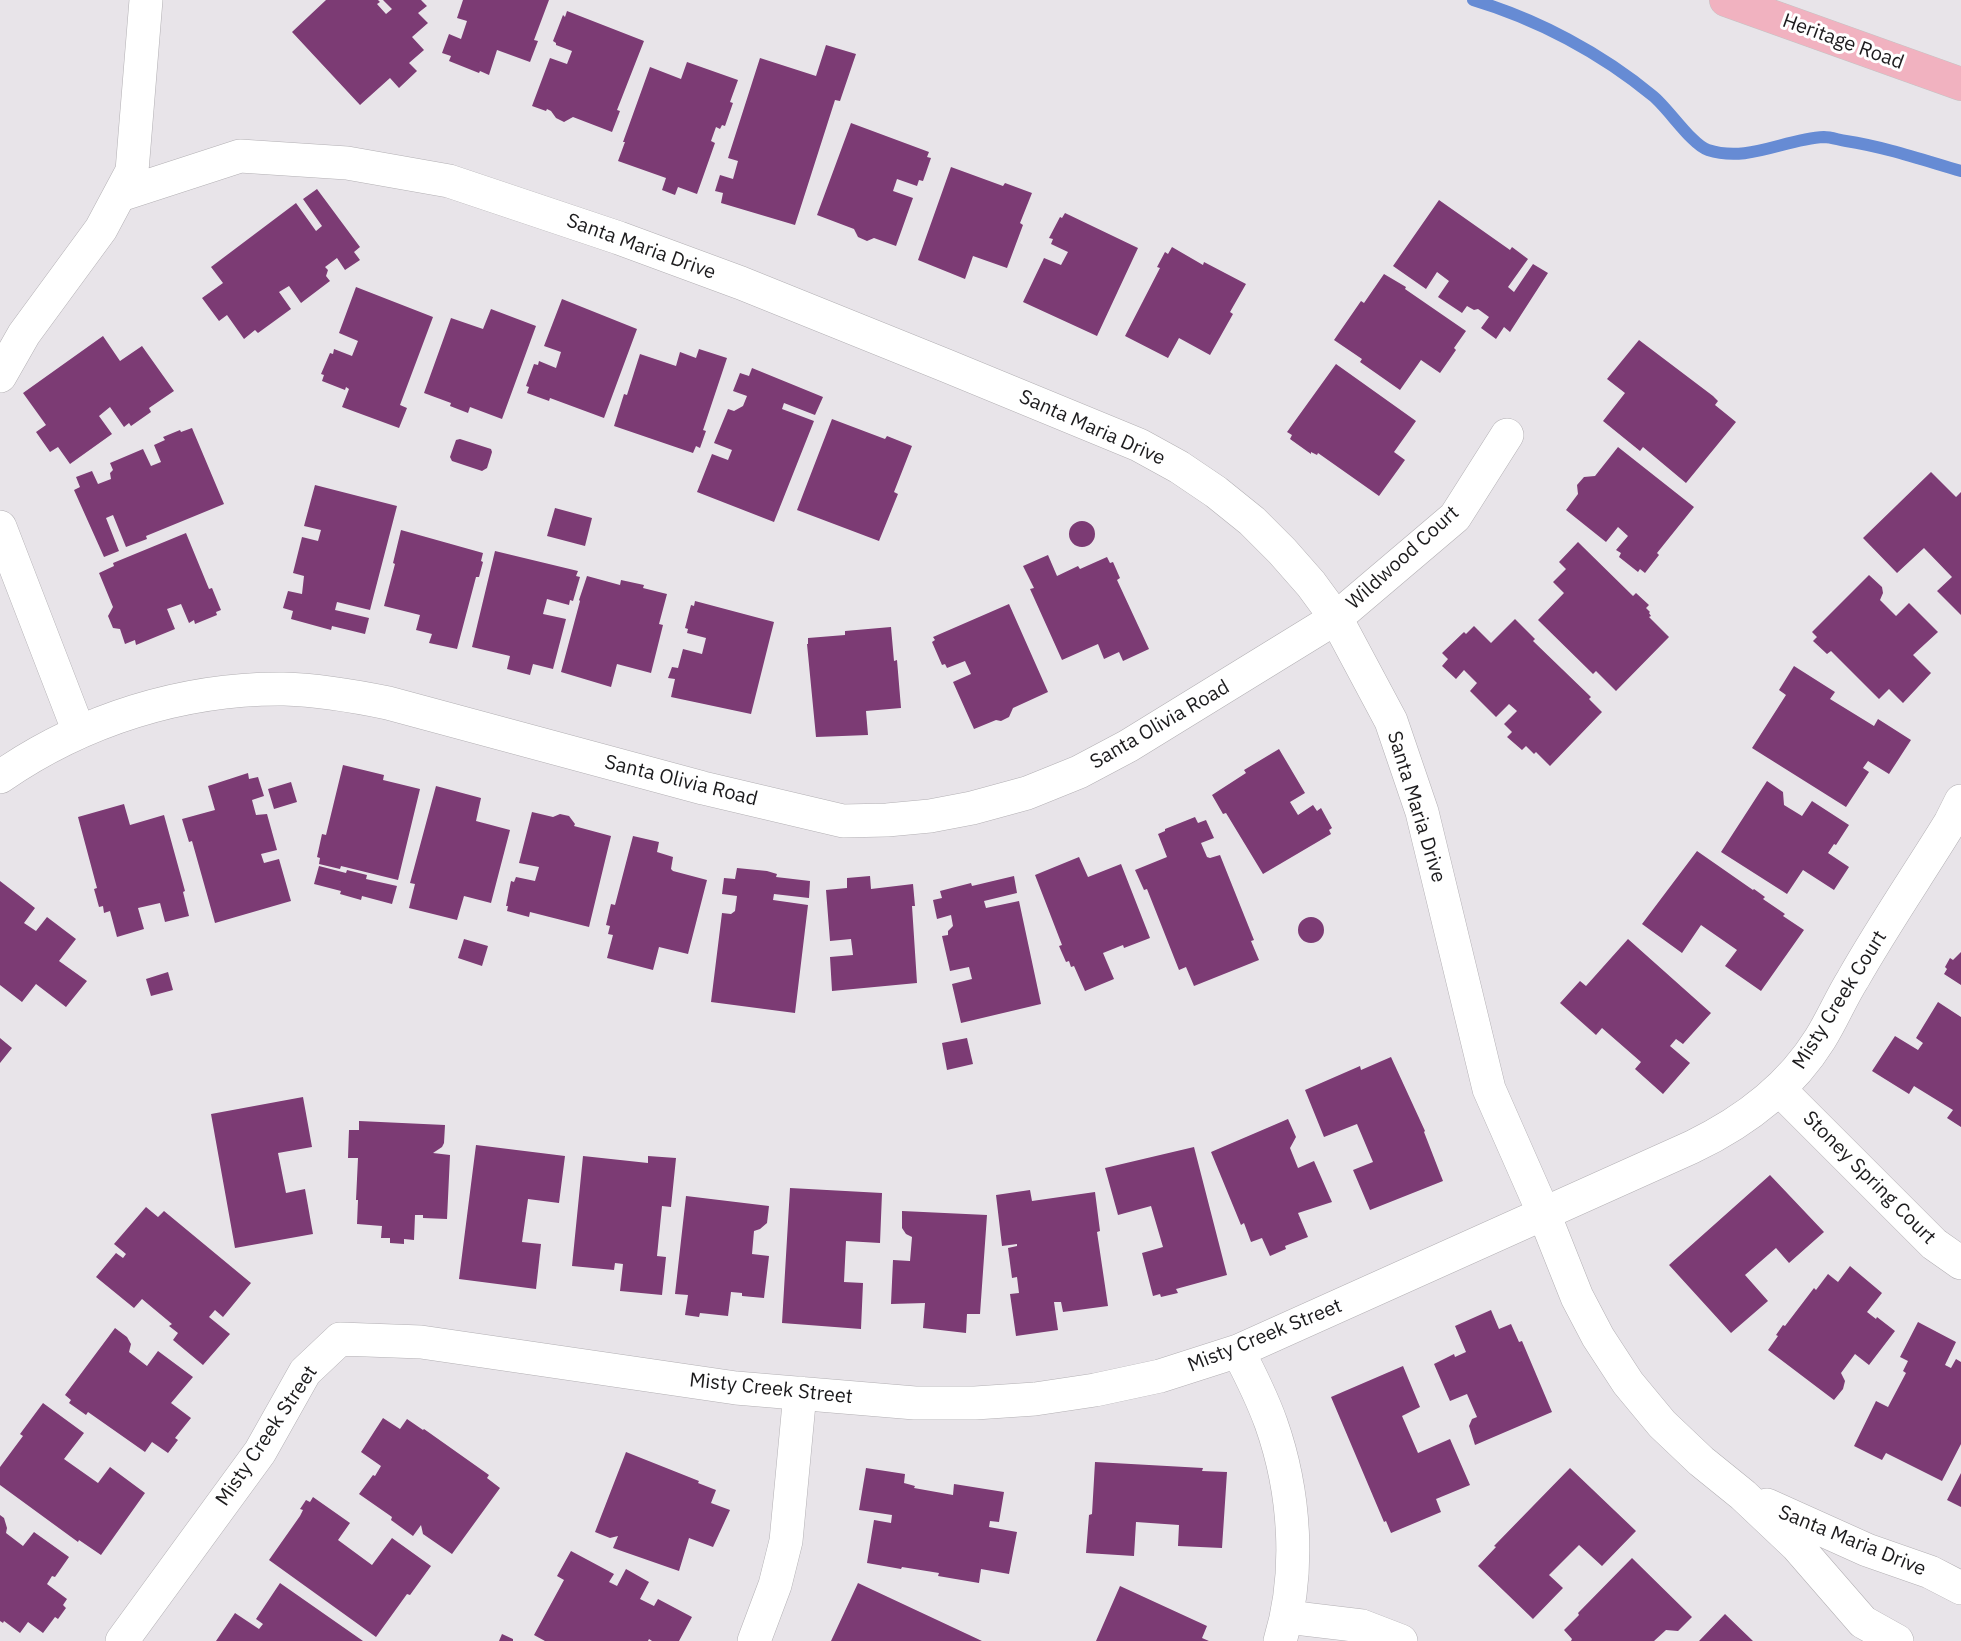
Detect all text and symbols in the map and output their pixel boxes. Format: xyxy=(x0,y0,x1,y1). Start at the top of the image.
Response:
street label: Heritage Road xyxy=(1779,9,1907,75)
street label: Santa Maria Drive xyxy=(563,209,719,285)
street label: Santa Maria Drive xyxy=(1015,385,1169,471)
street label: Wildwood Court xyxy=(1342,501,1464,615)
street label: Santa Olivia Road xyxy=(1086,675,1234,775)
street label: Santa Maria Drive xyxy=(1382,728,1450,886)
street label: Santa Olivia Road xyxy=(602,750,760,812)
street label: Misty Creek Court xyxy=(1788,926,1892,1074)
street label: Stoney Spring Court xyxy=(1797,1106,1941,1250)
street label: Misty Creek Street xyxy=(1184,1294,1346,1378)
street label: Misty Creek Street xyxy=(211,1361,323,1511)
street label: Misty Creek Street xyxy=(688,1368,854,1410)
street label: Santa Maria Drive xyxy=(1775,1500,1929,1582)

